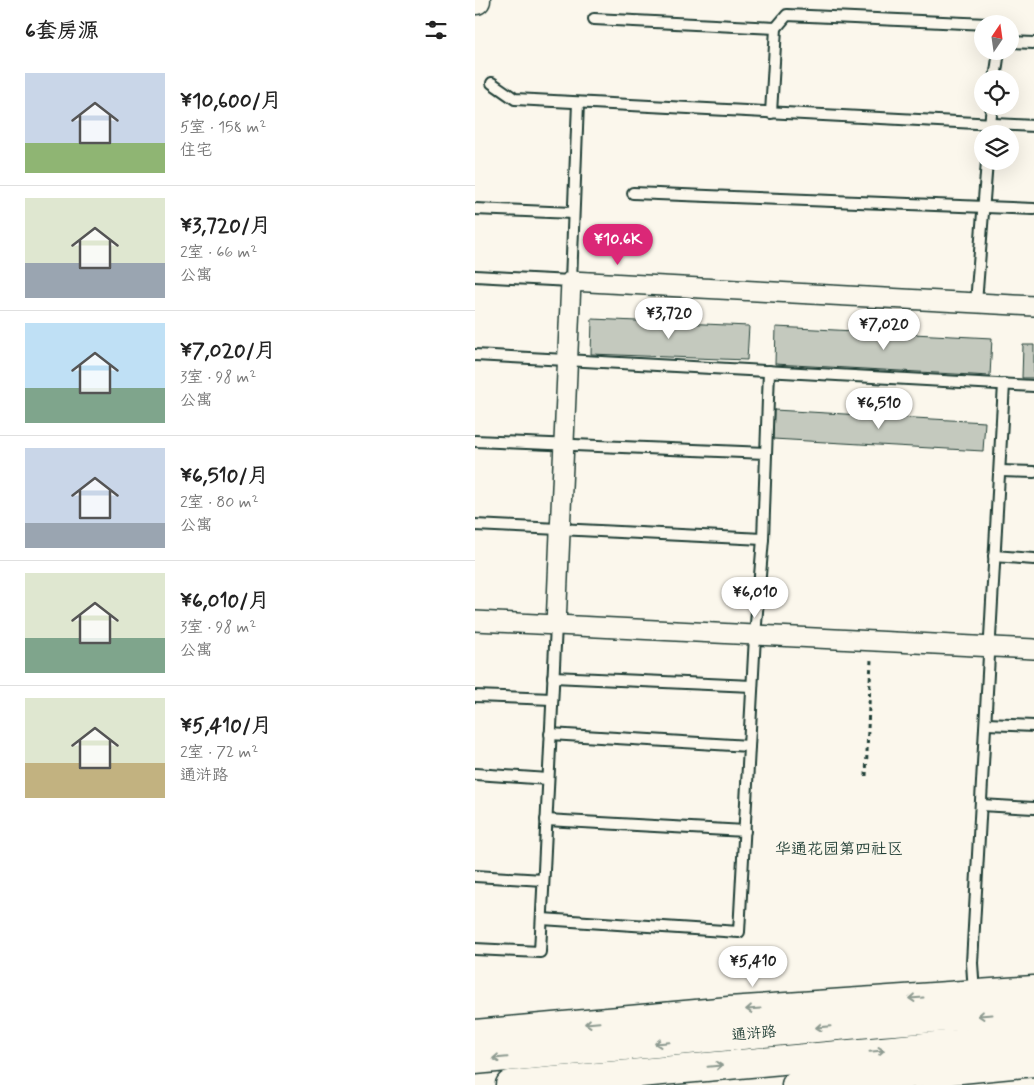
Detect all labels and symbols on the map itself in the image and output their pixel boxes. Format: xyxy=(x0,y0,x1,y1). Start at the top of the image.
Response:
north arrow xyxy=(974,15,1019,60)
pin: ¥10.6K xyxy=(577,224,659,266)
pin: ¥3,720 xyxy=(628,298,710,340)
pin: ¥7,020 xyxy=(843,308,925,351)
pin: ¥6,510 xyxy=(838,388,920,430)
pin: ¥6,010 xyxy=(714,576,796,619)
district label: 华通花园第四社区 xyxy=(775,839,903,860)
pin: ¥5,410 xyxy=(712,946,794,988)
one-way arrow xyxy=(908,993,924,1003)
one-way arrow xyxy=(746,1004,762,1014)
one-way arrow xyxy=(978,1010,994,1019)
one-way arrow xyxy=(584,1018,600,1028)
street label: 通浒路 xyxy=(731,1022,777,1046)
one-way arrow xyxy=(816,1023,832,1032)
one-way arrow xyxy=(654,1038,670,1047)
one-way arrow xyxy=(869,1046,885,1056)
one-way arrow xyxy=(492,1053,508,1062)
one-way arrow xyxy=(707,1061,723,1071)

